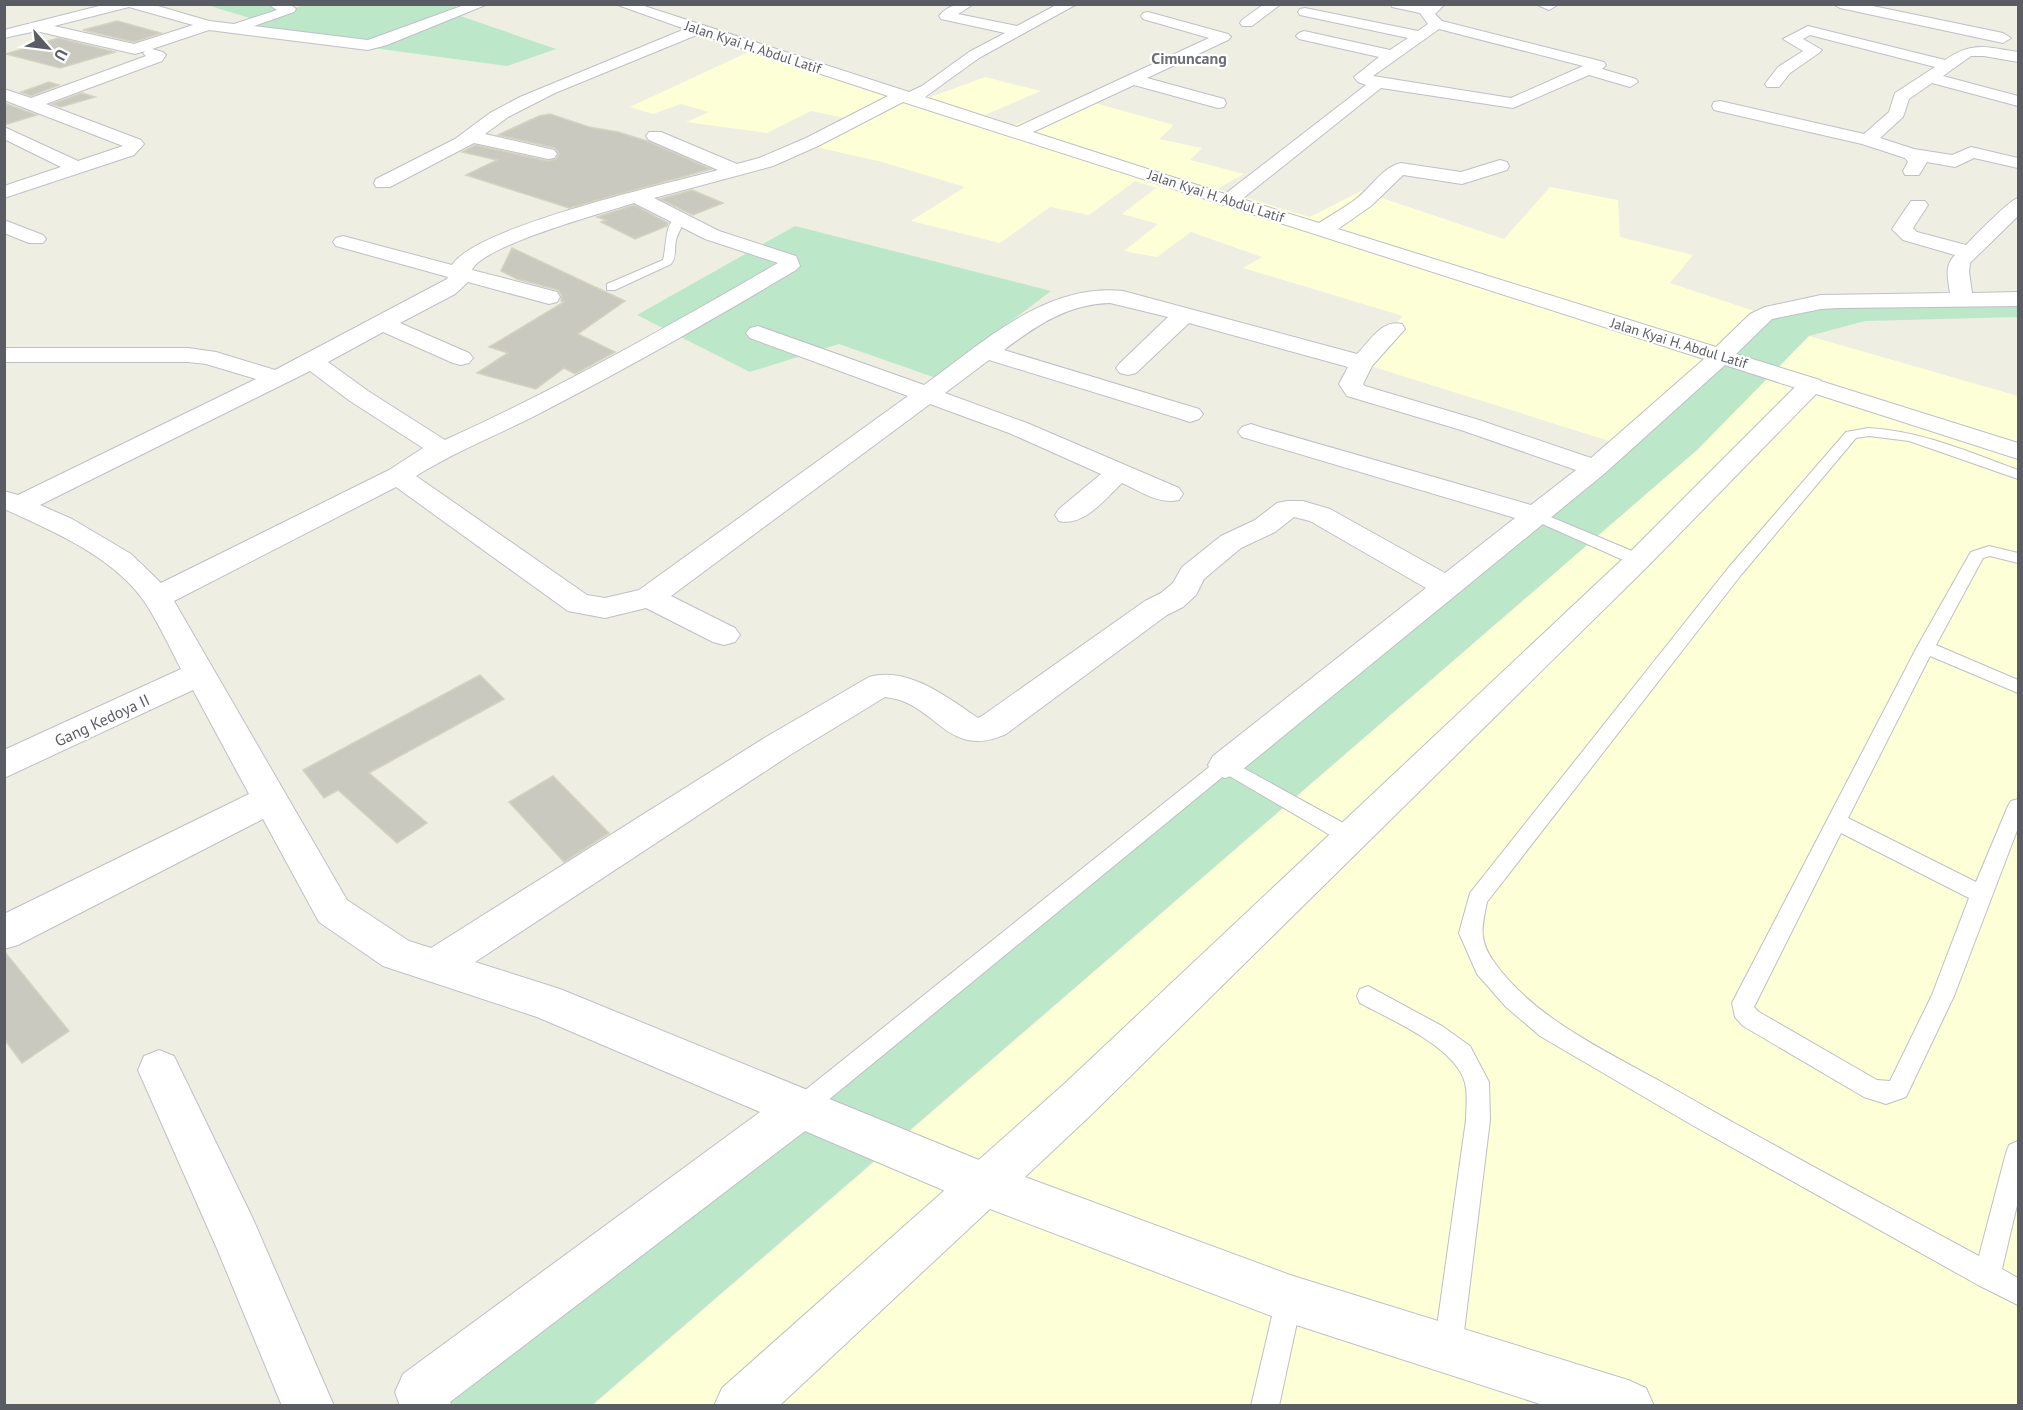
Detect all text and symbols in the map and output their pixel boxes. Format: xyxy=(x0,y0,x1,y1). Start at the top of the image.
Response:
street label: Jalan Kyai H. Abdul Latif xyxy=(682,16,824,78)
north arrow xyxy=(18,18,78,78)
text: U xyxy=(50,46,72,64)
district label: Cimuncang xyxy=(1151,48,1227,68)
street label: Jalan Kyai H. Abdul Latif xyxy=(1145,165,1287,227)
street label: Jalan Kyai H. Abdul Latif xyxy=(1607,313,1750,373)
street label: Gang Kedoya II xyxy=(51,689,153,751)

